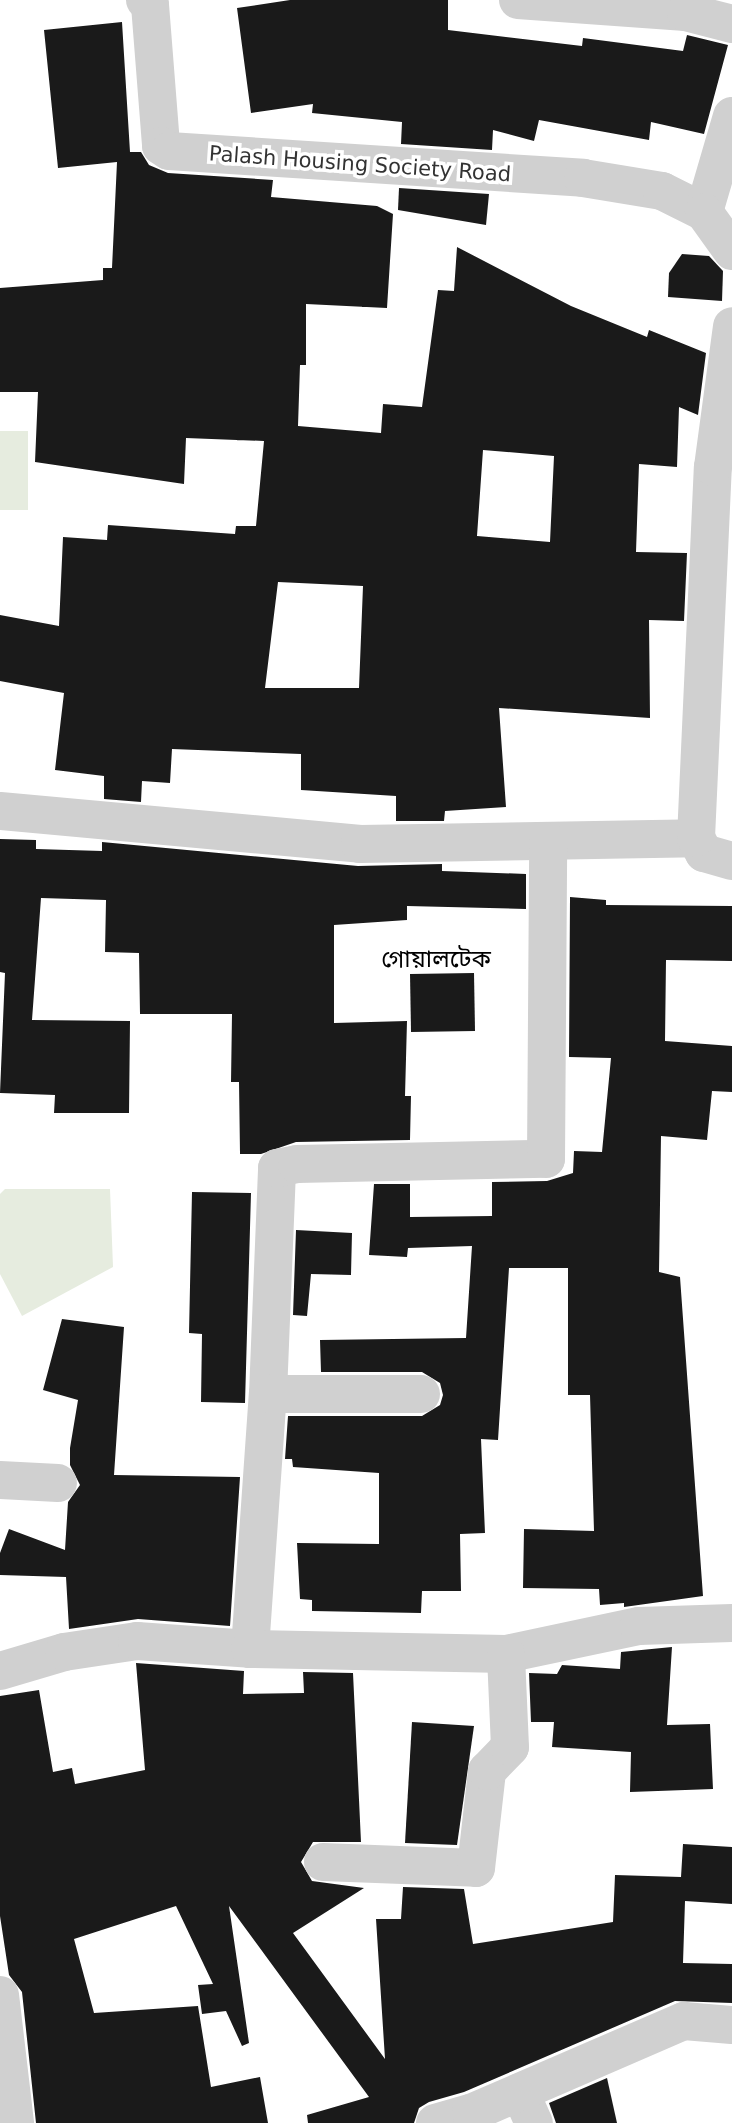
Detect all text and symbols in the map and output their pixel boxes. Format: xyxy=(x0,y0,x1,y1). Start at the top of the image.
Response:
street label: Palash Housing Society Road xyxy=(208,141,512,187)
district label: গোয়ালটেক xyxy=(381,946,491,974)

